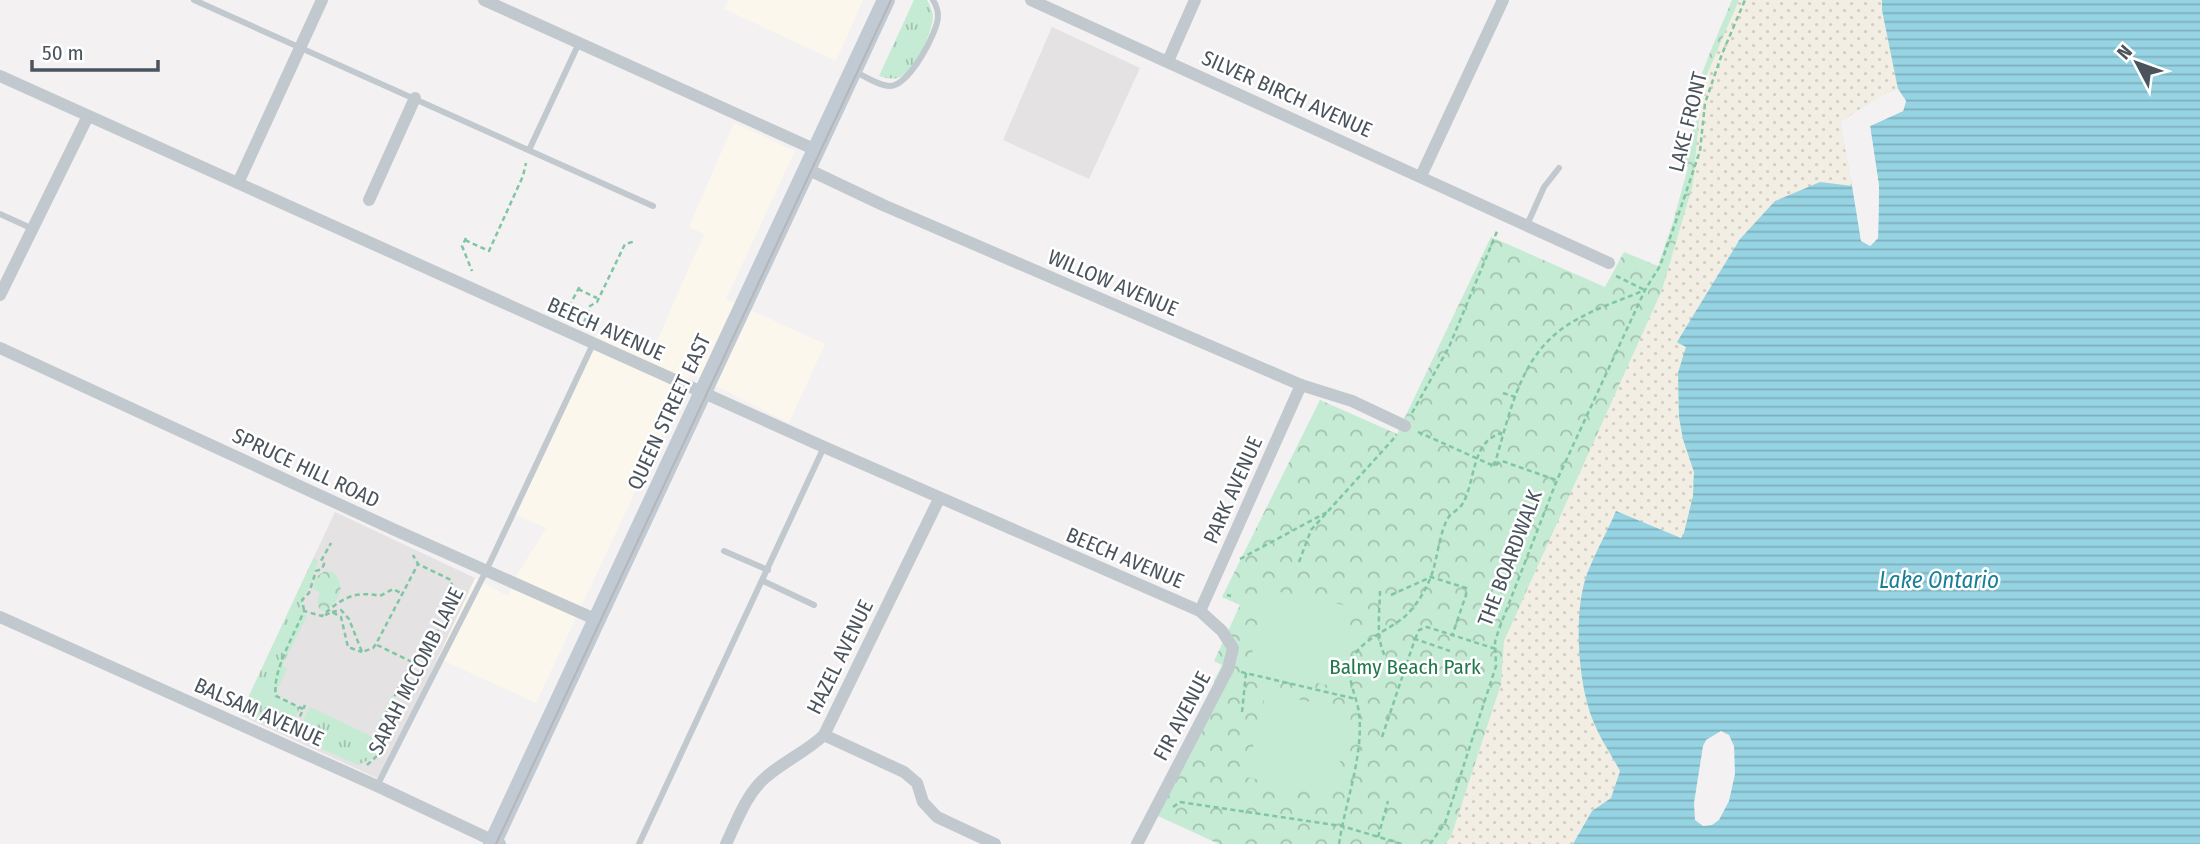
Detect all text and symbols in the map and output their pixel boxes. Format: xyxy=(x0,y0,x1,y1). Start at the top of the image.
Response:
scale bar xyxy=(32,28,158,72)
north arrow xyxy=(2102,28,2172,98)
text: 50 m xyxy=(42,40,84,66)
text: N xyxy=(2112,40,2137,64)
street label: SILVER BIRCH AVENUE xyxy=(1198,45,1376,143)
street label: LAKE FRONT xyxy=(1663,69,1713,175)
street label: WILLOW AVENUE xyxy=(1044,244,1182,322)
street label: BEECH AVENUE xyxy=(543,292,669,366)
street label: QUEEN STREET EAST xyxy=(622,330,717,494)
street label: SPRUCE HILL ROAD xyxy=(228,422,384,514)
street label: PARK AVENUE xyxy=(1198,432,1268,548)
street label: THE BOARDWALK xyxy=(1472,485,1548,630)
street label: BEECH AVENUE xyxy=(1062,522,1188,595)
water label: Lake Ontario xyxy=(1879,566,1999,594)
street label: SARAH MCCOMB LANE xyxy=(363,583,469,759)
street label: HAZEL AVENUE xyxy=(801,595,879,718)
park label: Balmy Beach Park xyxy=(1329,654,1481,680)
street label: FIR AVENUE xyxy=(1148,667,1216,765)
street label: BALSAM AVENUE xyxy=(190,672,328,752)

